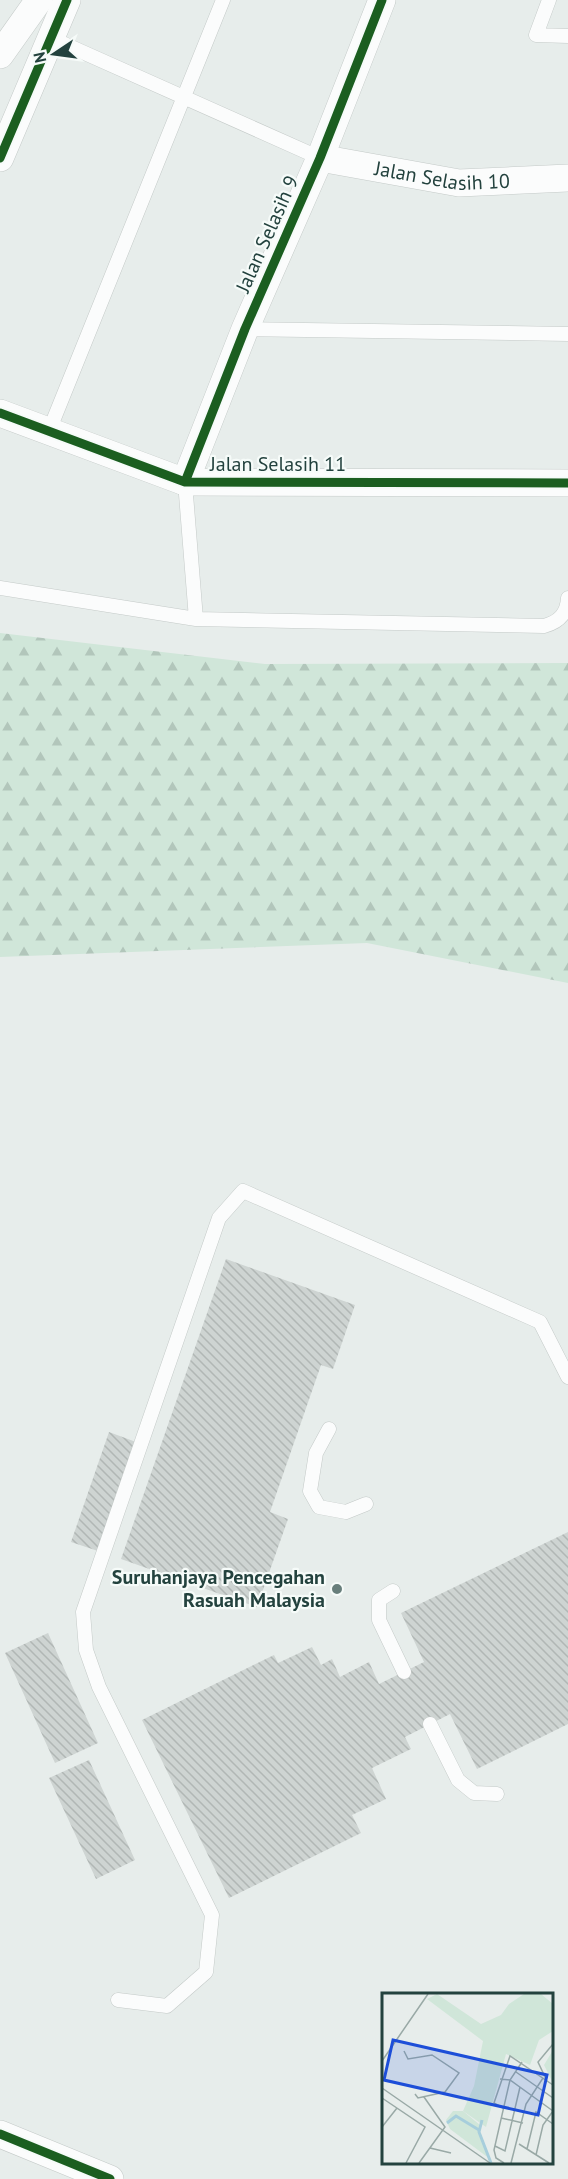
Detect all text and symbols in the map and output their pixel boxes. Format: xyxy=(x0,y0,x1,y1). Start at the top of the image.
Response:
north arrow xyxy=(24,24,84,84)
text: N xyxy=(28,50,50,65)
street label: Jalan Selasih 10 xyxy=(372,155,511,196)
street label: Jalan Selasih 9 xyxy=(229,171,304,297)
street label: Jalan Selasih 11 xyxy=(209,451,346,477)
place label: Suruhanjaya Pencegahan Rasuah Malaysia xyxy=(112,1564,325,1613)
marker: Suruhanjaya Pencegahan Rasuah Malaysia xyxy=(330,1582,344,1596)
inset map xyxy=(382,1993,553,2164)

